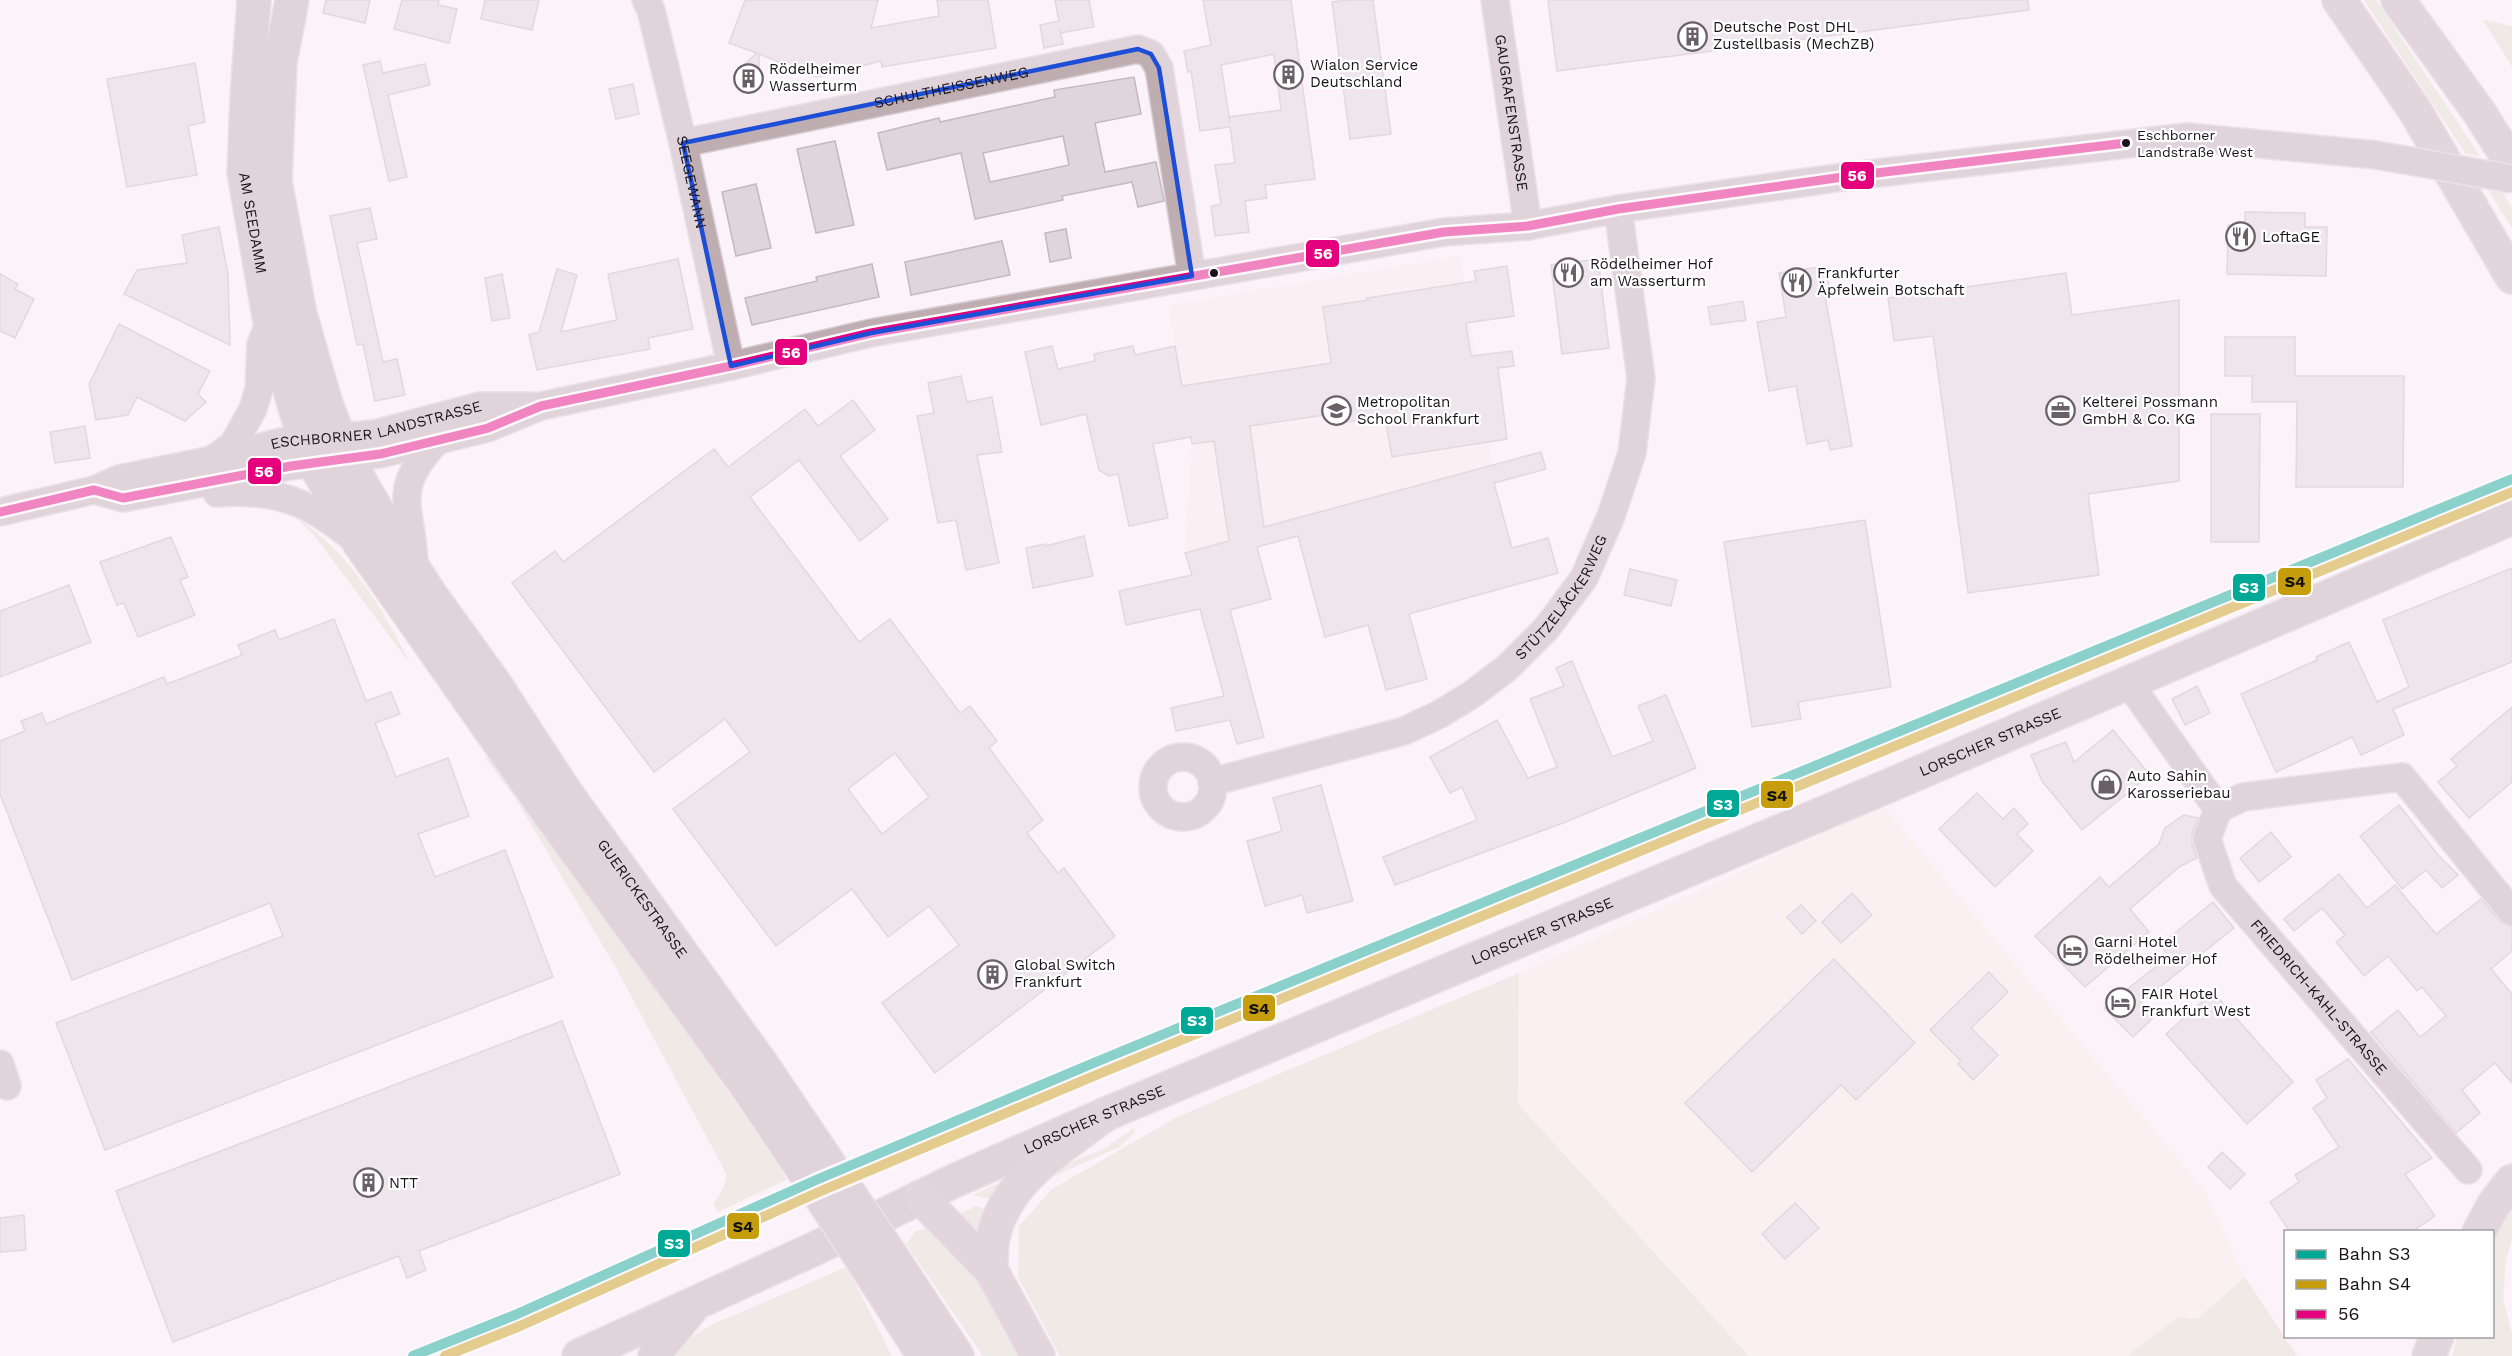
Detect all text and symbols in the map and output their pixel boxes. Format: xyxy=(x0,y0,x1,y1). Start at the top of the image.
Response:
place label: Deutsche Post DHL Zustellbasis (MechZB) xyxy=(1713,18,1874,53)
building icon: Deutsche Post DHL Zustellbasis (MechZB) xyxy=(1676,20,1708,52)
street label: GAUGRAFENSTRASSE xyxy=(1491,33,1532,192)
place label: Wialon Service Deutschland xyxy=(1310,56,1418,91)
building icon: Wialon Service Deutschland xyxy=(1273,58,1305,90)
place label: Rödelheimer Wasserturm xyxy=(769,60,861,95)
building icon: Rödelheimer Wasserturm xyxy=(732,62,764,94)
street label: SCHULTHEISSENWEG xyxy=(873,63,1030,112)
place label: Eschborner Landstraße West xyxy=(2137,127,2253,160)
street label: SEEGEWANN xyxy=(673,134,710,230)
marker: Eschborner Landstraße West xyxy=(2120,137,2132,149)
line badge: 56 xyxy=(1840,161,1875,190)
text: 56 xyxy=(1847,166,1867,185)
street label: AM SEEDAMM xyxy=(235,171,270,275)
restaurant icon: LoftaGE xyxy=(2225,221,2257,253)
place label: LoftaGE xyxy=(2262,228,2320,246)
line badge: 56 xyxy=(1305,239,1340,268)
text: 56 xyxy=(1313,244,1333,263)
place label: Rödelheimer Hof am Wasserturm xyxy=(1590,255,1713,290)
restaurant icon: Rödelheimer Hof am Wasserturm xyxy=(1553,257,1585,289)
place label: Frankfurter Äpfelwein Botschaft xyxy=(1817,264,1965,299)
restaurant icon: Frankfurter Äpfelwein Botschaft xyxy=(1780,266,1812,298)
unlabelled marker xyxy=(1208,267,1220,279)
line badge: 56 xyxy=(774,338,808,366)
text: 56 xyxy=(781,343,801,362)
place label: Metropolitan School Frankfurt xyxy=(1357,393,1480,428)
place label: Kelterei Possmann GmbH & Co. KG xyxy=(2082,393,2218,428)
school or university icon: Metropolitan School Frankfurt xyxy=(1320,395,1352,427)
office icon: Kelterei Possmann GmbH & Co. KG xyxy=(2045,395,2077,427)
street label: ESCHBORNER LANDSTRASSE xyxy=(269,397,484,453)
line badge: 56 xyxy=(247,457,282,485)
text: 56 xyxy=(254,462,274,481)
street label: STÜTZELÄCKERWEG xyxy=(1511,532,1611,664)
line badge: S4 xyxy=(2277,567,2312,596)
text: S4 xyxy=(2285,572,2305,591)
line badge: S3 xyxy=(2232,573,2266,602)
text: S3 xyxy=(2239,578,2259,597)
street label: LORSCHER STRASSE xyxy=(1916,704,2064,781)
place label: Auto Sahin Karosseriebau xyxy=(2127,767,2230,802)
shop icon: Auto Sahin Karosseriebau xyxy=(2090,769,2122,801)
line badge: S4 xyxy=(1760,780,1794,809)
text: S4 xyxy=(1767,786,1787,805)
line badge: S3 xyxy=(1706,789,1740,818)
text: S3 xyxy=(1713,795,1733,814)
street label: GUERICKESTRASSE xyxy=(593,836,691,962)
street label: LORSCHER STRASSE xyxy=(1469,893,1616,969)
street label: FRIEDRICH-KAHL-STRASSE xyxy=(2247,916,2391,1079)
place label: Garni Hotel Rödelheimer Hof xyxy=(2094,933,2217,968)
hotel icon: Garni Hotel Rödelheimer Hof xyxy=(2057,935,2089,967)
place label: Global Switch Frankfurt xyxy=(1014,956,1116,991)
building icon: Global Switch Frankfurt xyxy=(977,958,1009,990)
place label: FAIR Hotel Frankfurt West xyxy=(2141,985,2251,1020)
hotel icon: FAIR Hotel Frankfurt West xyxy=(2104,987,2136,1019)
line badge: S4 xyxy=(1242,994,1276,1022)
text: S4 xyxy=(1249,999,1269,1018)
line badge: S3 xyxy=(1180,1006,1214,1035)
text: S3 xyxy=(1187,1011,1207,1030)
street label: LORSCHER STRASSE xyxy=(1021,1081,1168,1158)
building icon: NTT xyxy=(352,1167,384,1199)
place label: NTT xyxy=(389,1174,418,1192)
line badge: S4 xyxy=(726,1212,760,1240)
text: S4 xyxy=(733,1217,753,1236)
line badge: S3 xyxy=(657,1229,691,1258)
legend xyxy=(2284,1230,2494,1338)
text: S3 xyxy=(664,1234,684,1253)
text: Bahn S3 xyxy=(2338,1243,2410,1264)
text: Bahn S4 xyxy=(2338,1273,2411,1294)
text: 56 xyxy=(2338,1303,2359,1324)

